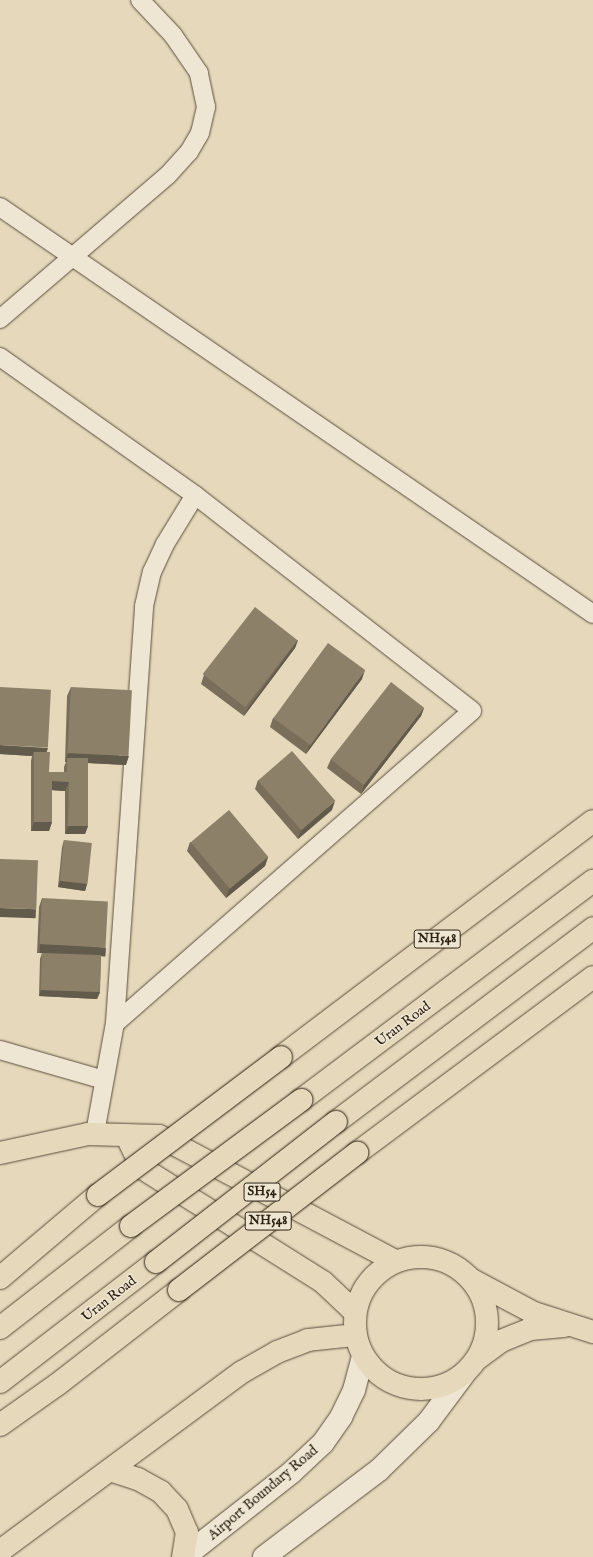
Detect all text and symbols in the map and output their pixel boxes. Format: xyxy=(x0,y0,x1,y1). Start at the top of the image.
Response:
road number: NH548 xyxy=(413,928,461,950)
street label: Uran Road xyxy=(372,998,434,1050)
road number: SH54 xyxy=(243,1181,281,1203)
road number: NH548 xyxy=(244,1210,292,1232)
street label: Uran Road xyxy=(78,1272,140,1326)
street label: Airport Boundary Road xyxy=(205,1442,321,1544)

